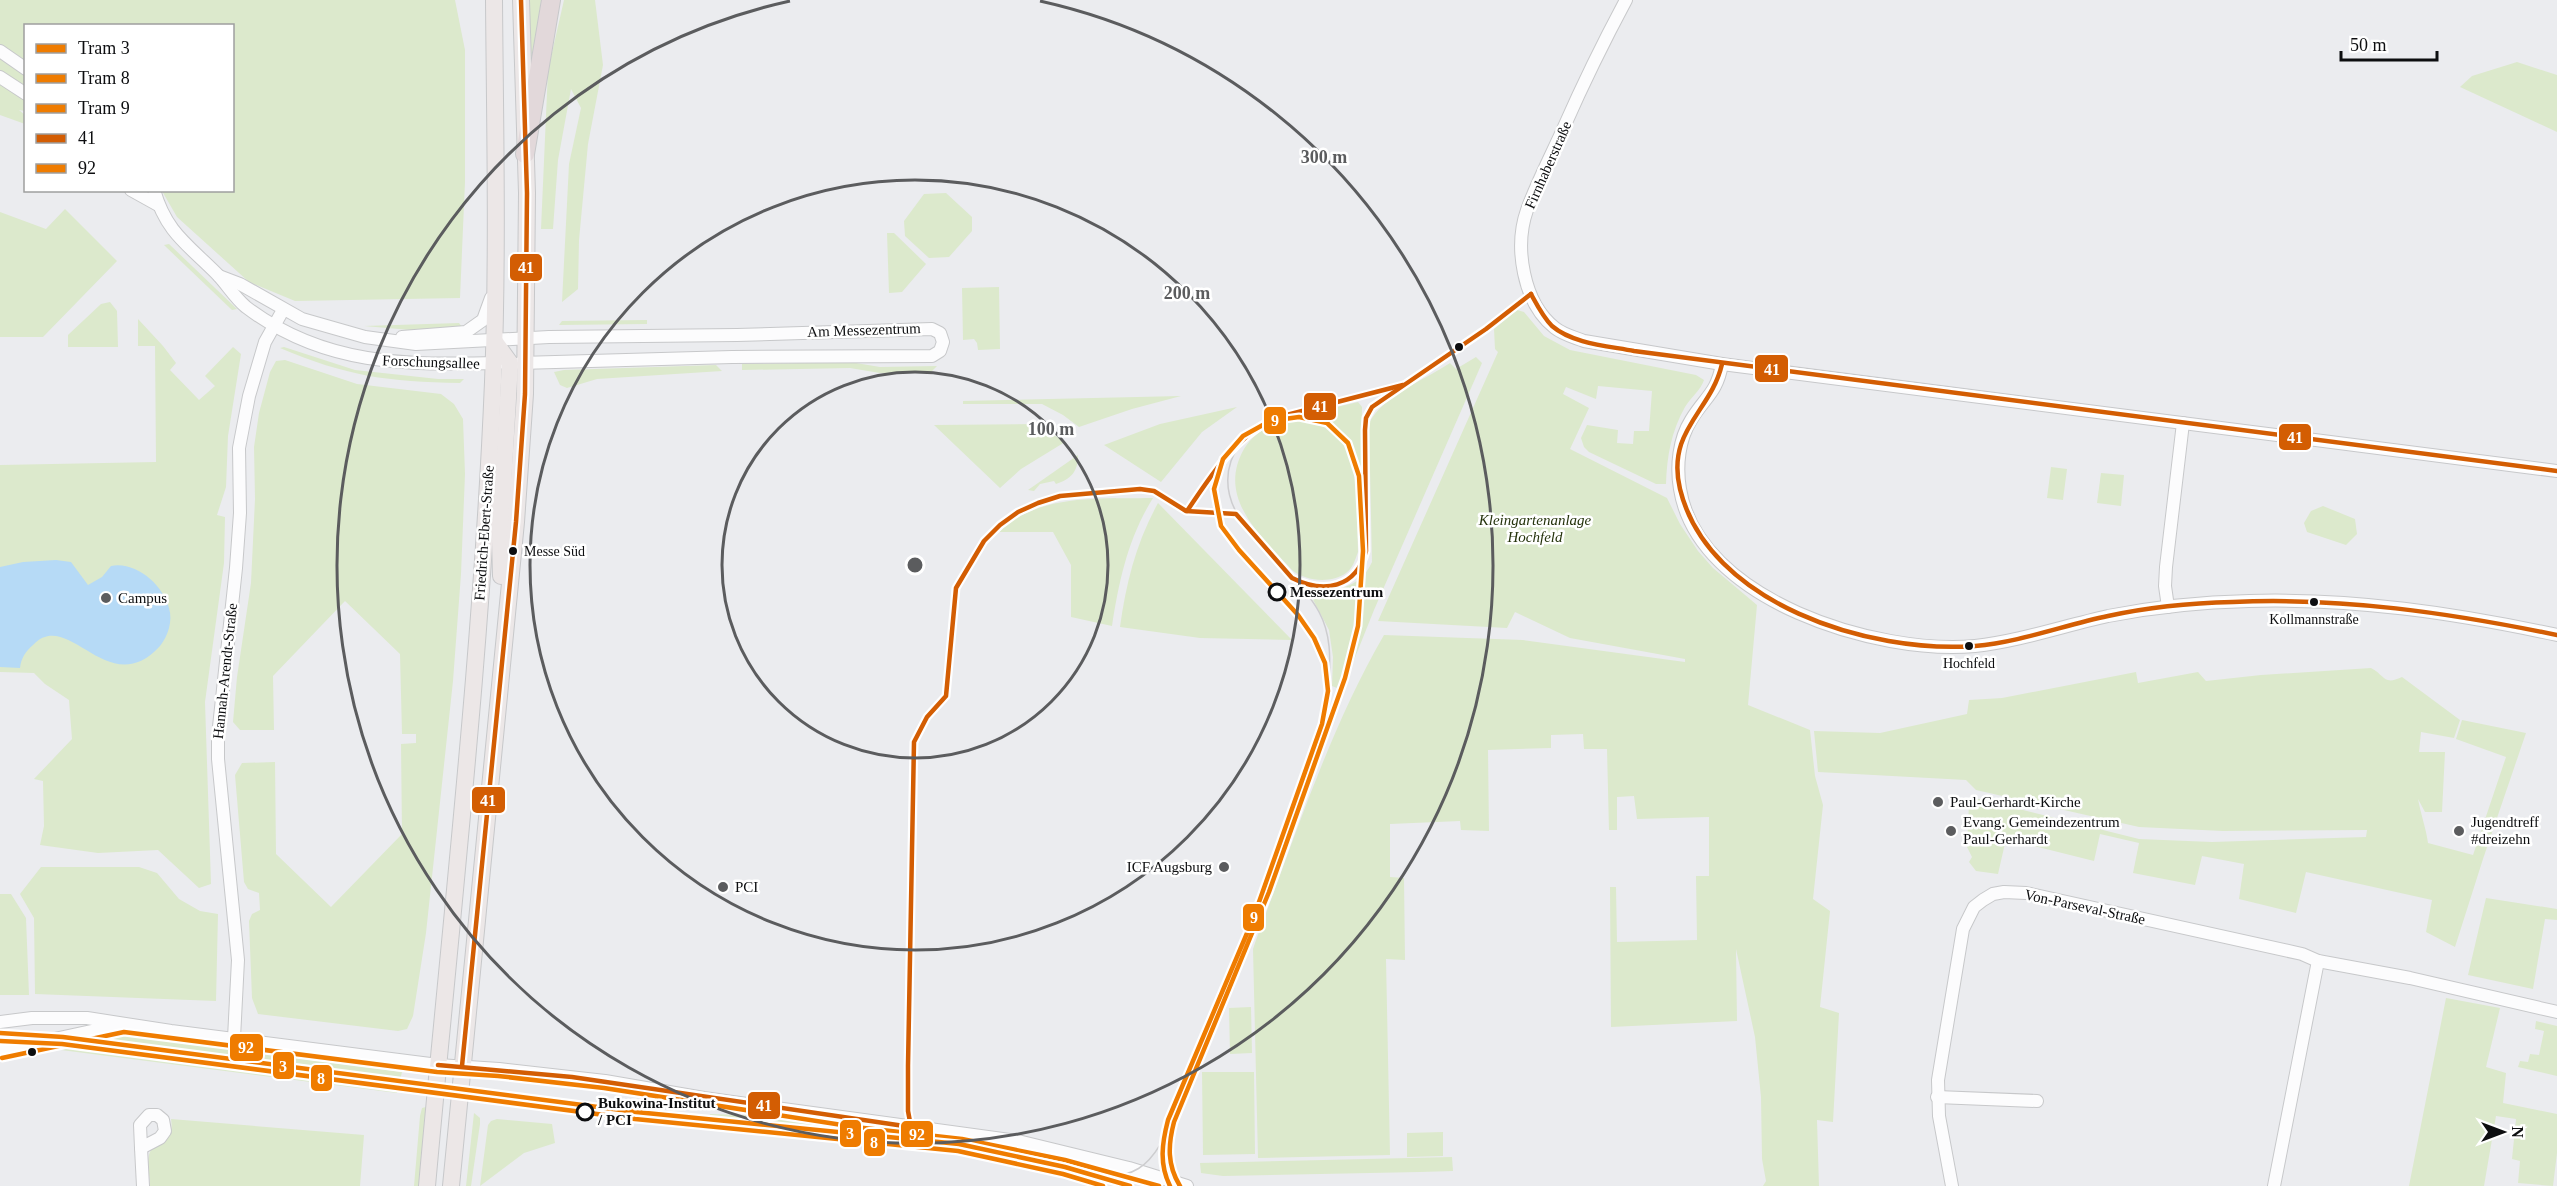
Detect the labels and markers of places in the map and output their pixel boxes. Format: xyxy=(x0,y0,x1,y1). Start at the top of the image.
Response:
unlabelled marker xyxy=(1453,341,1465,353)
place label: Messe Süd xyxy=(524,544,585,559)
marker: Messe Süd xyxy=(507,545,519,557)
centre of rings xyxy=(905,555,925,575)
marker: Messezentrum xyxy=(1268,583,1286,601)
place label: Messezentrum xyxy=(1290,584,1384,600)
place label: Campus xyxy=(118,590,167,606)
marker: Campus xyxy=(99,591,113,605)
marker: Kollmannstraße xyxy=(2308,596,2320,608)
place label: Kollmannstraße xyxy=(2269,612,2359,627)
marker: Hochfeld xyxy=(1963,640,1975,652)
place label: Hochfeld xyxy=(1943,656,1995,671)
place label: Paul-Gerhardt-Kirche xyxy=(1950,794,2081,810)
marker: Paul-Gerhardt-Kirche xyxy=(1931,795,1945,809)
place label: Evang. Gemeindezentrum Paul-Gerhardt xyxy=(1963,814,2120,847)
place label: Jugendtreff #dreizehn xyxy=(2471,814,2539,847)
marker: Evang. Gemeindezentrum Paul-Gerhardt xyxy=(1944,824,1958,838)
marker: Jugendtreff #dreizehn xyxy=(2452,824,2466,838)
place label: ICF Augsburg xyxy=(1127,859,1212,875)
marker: ICF Augsburg xyxy=(1217,860,1231,874)
place label: PCI xyxy=(735,879,758,895)
marker: PCI xyxy=(716,880,730,894)
unlabelled marker xyxy=(26,1046,38,1058)
place label: Bukowina-Institut / PCI xyxy=(597,1095,716,1128)
marker: Bukowina-Institut / PCI xyxy=(576,1103,594,1121)

